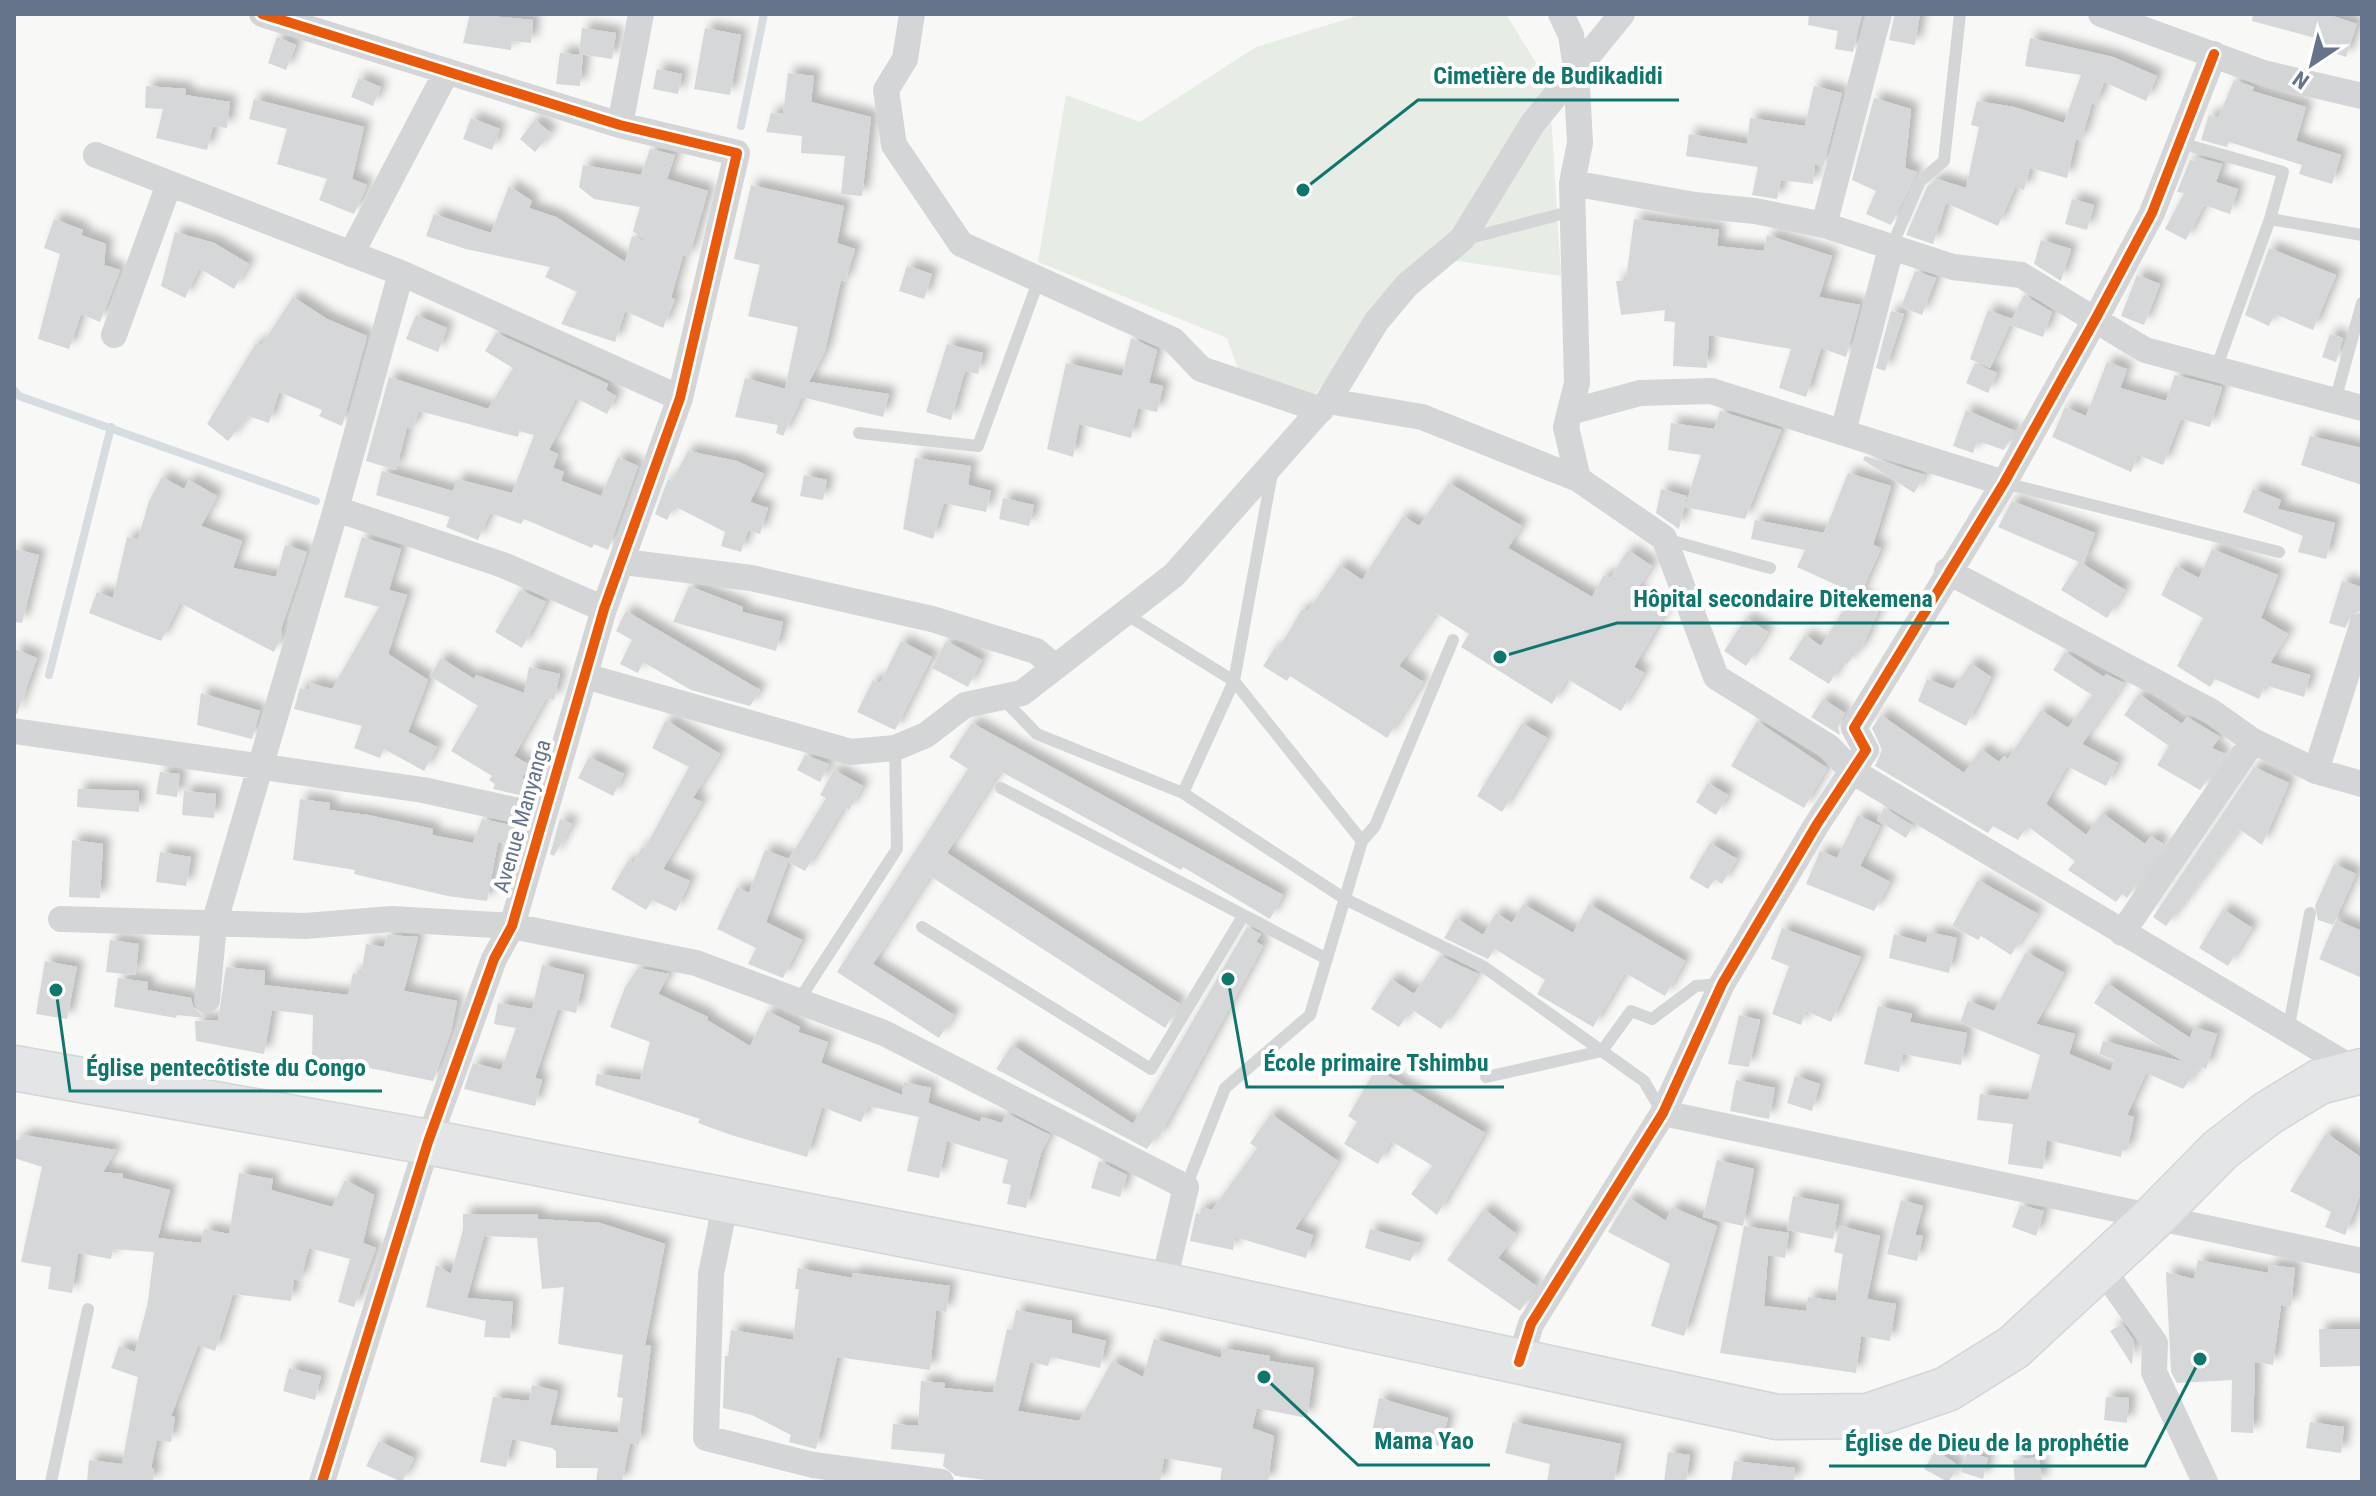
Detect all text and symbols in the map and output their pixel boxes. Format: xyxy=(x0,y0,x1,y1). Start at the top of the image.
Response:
north arrow xyxy=(2272,24,2352,104)
callout: Cimetière de Budikadidi xyxy=(1418,52,1679,100)
text: Cimetière de Budikadidi xyxy=(1433,62,1663,90)
text: N xyxy=(2288,66,2314,94)
callout: Hôpital secondaire Ditekemena xyxy=(1617,575,1949,623)
text: Hôpital secondaire Ditekemena xyxy=(1633,585,1933,613)
street label: Avenue Manyanga xyxy=(488,737,556,895)
callout: École primaire Tshimbu xyxy=(1247,1039,1504,1087)
callout: Église pentecôtiste du Congo xyxy=(70,1043,382,1091)
text: École primaire Tshimbu xyxy=(1263,1049,1489,1077)
text: Église pentecôtiste du Congo xyxy=(86,1054,366,1082)
callout: Mama Yao xyxy=(1358,1417,1490,1465)
callout: Église de Dieu de la prophétie xyxy=(1829,1418,2145,1466)
text: Mama Yao xyxy=(1374,1427,1474,1455)
text: Église de Dieu de la prophétie xyxy=(1845,1429,2129,1457)

